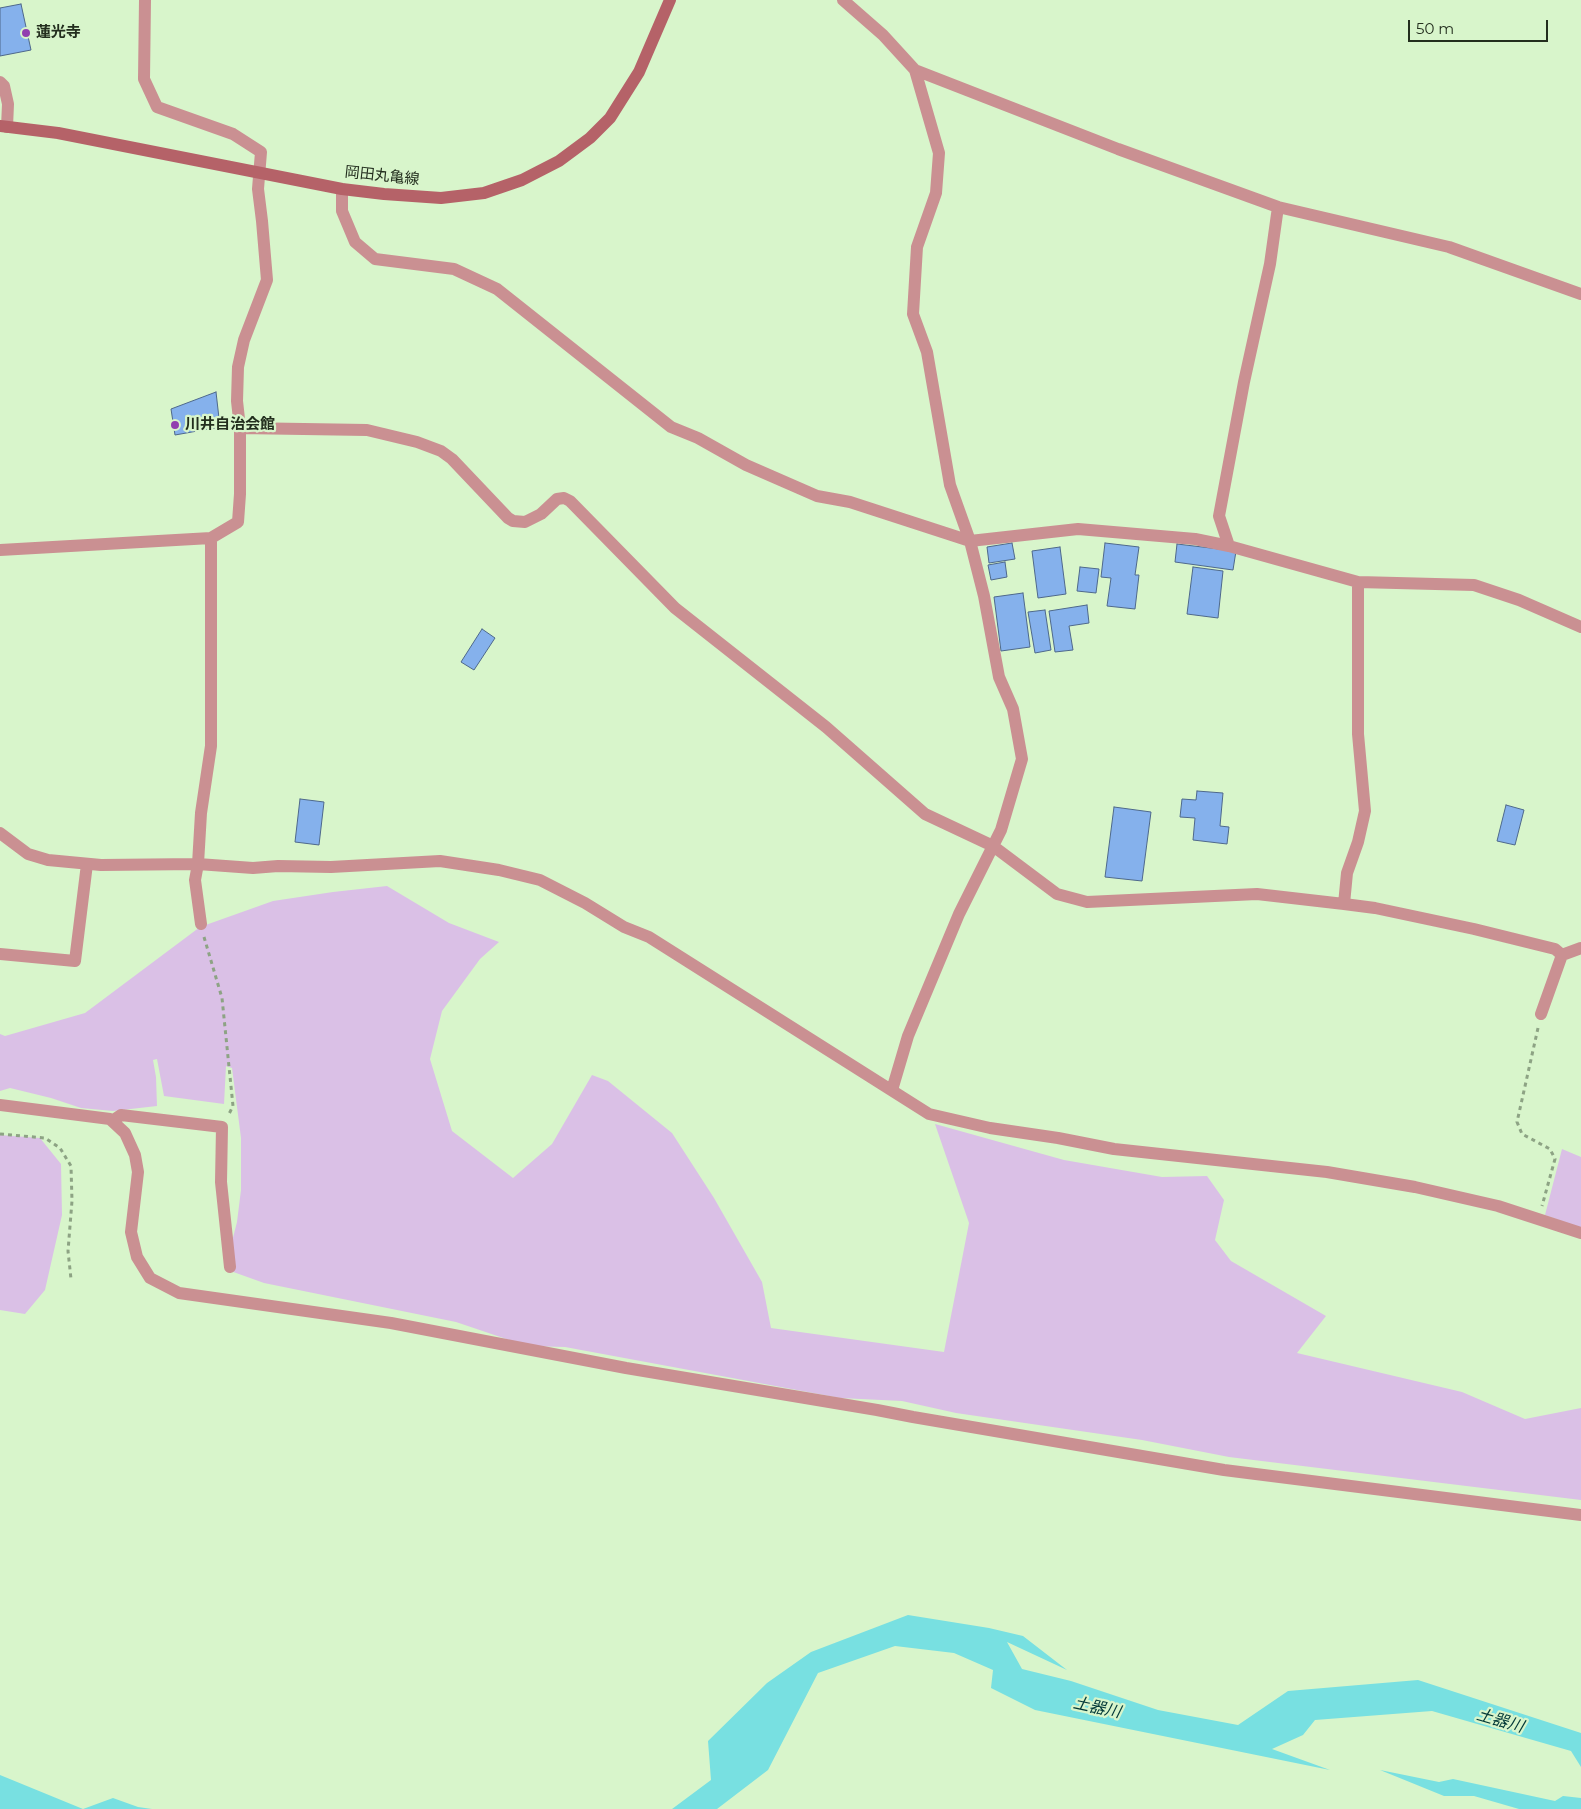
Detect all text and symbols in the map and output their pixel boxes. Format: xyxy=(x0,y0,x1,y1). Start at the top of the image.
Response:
scale bar xyxy=(1411,10,1551,42)
text: 50 m xyxy=(1416,19,1454,38)
place label: 蓮光寺 xyxy=(36,24,81,42)
marker: 蓮光寺 xyxy=(20,27,32,39)
street label: 岡田丸亀線 xyxy=(344,163,420,189)
place label: 川井自治会館 xyxy=(185,416,275,434)
marker: 川井自治会館 xyxy=(169,419,181,431)
water label: 土器川 xyxy=(1072,1694,1122,1722)
water label: 土器川 xyxy=(1474,1705,1526,1737)

